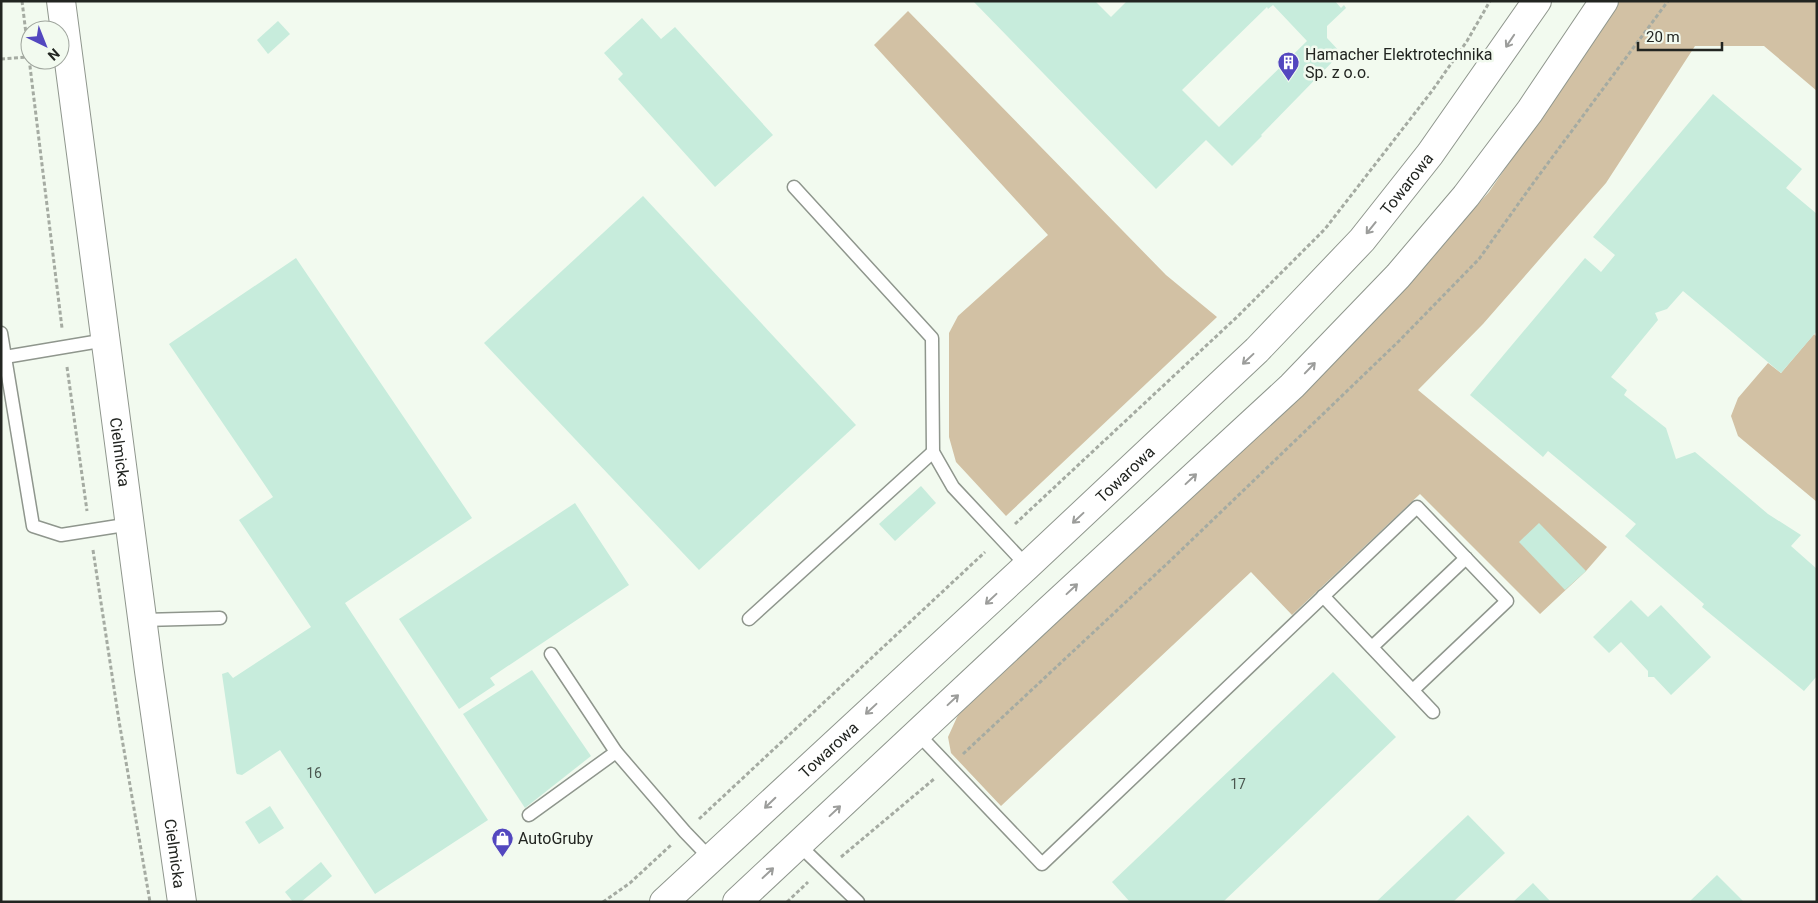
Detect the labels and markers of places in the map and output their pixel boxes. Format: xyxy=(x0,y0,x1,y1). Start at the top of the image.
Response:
place label: Hamacher Elektrotechnika Sp. z o.o. xyxy=(1305,45,1493,82)
building icon: Hamacher Elektrotechnika Sp. z o.o. xyxy=(1277,51,1301,82)
shop icon: AutoGruby xyxy=(490,826,514,857)
place label: AutoGruby xyxy=(518,829,593,848)

